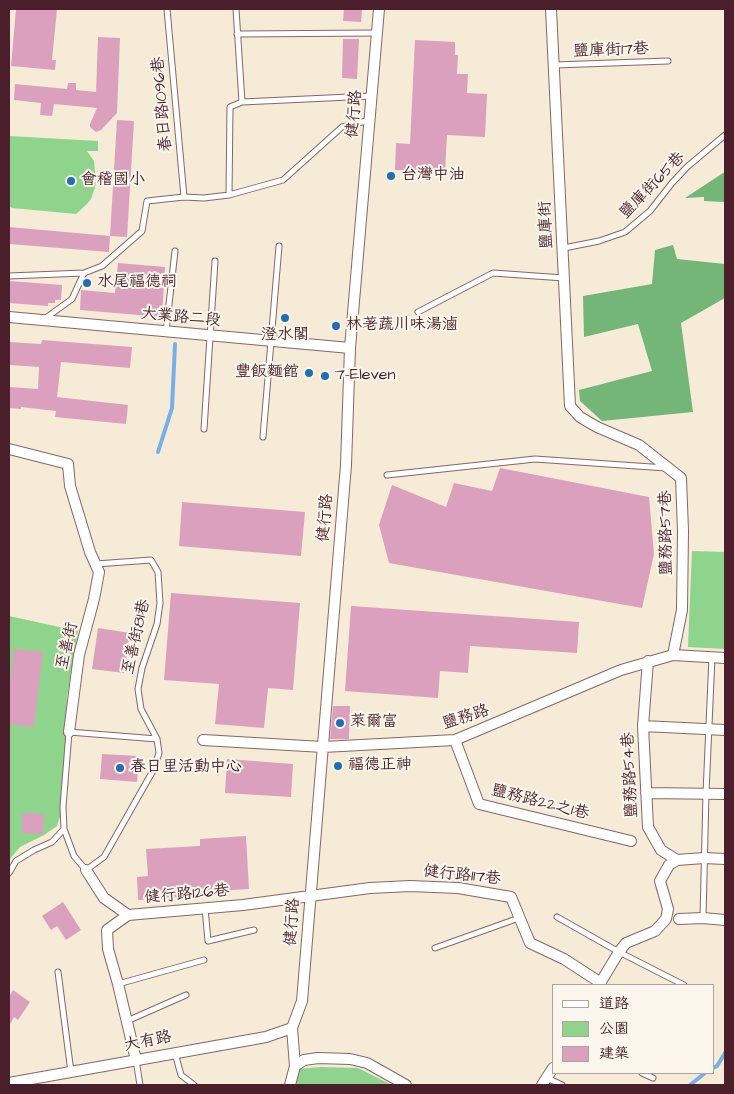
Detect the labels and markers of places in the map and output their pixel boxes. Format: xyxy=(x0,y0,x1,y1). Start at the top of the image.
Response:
place label: 台灣中油 xyxy=(401,166,465,186)
marker: 台灣中油 xyxy=(385,170,397,182)
place label: 會稽國小 xyxy=(81,171,145,191)
marker: 會稽國小 xyxy=(65,175,77,187)
place label: 水尾福德祠 xyxy=(97,273,177,293)
marker: 水尾福德祠 xyxy=(81,277,93,289)
marker: 澄水閣 xyxy=(279,312,291,324)
place label: 林荖蔬川味湯滷 xyxy=(346,316,458,336)
marker: 林荖蔬川味湯滷 xyxy=(330,320,342,332)
place label: 澄水閣 xyxy=(261,326,309,346)
place label: 豐飯麵館 xyxy=(235,363,299,383)
place label: 7-Eleven xyxy=(335,366,395,386)
marker: 豐飯麵館 xyxy=(303,367,315,379)
marker: 7-Eleven xyxy=(319,370,331,382)
place label: 萊爾富 xyxy=(350,713,398,733)
marker: 萊爾富 xyxy=(334,717,346,729)
place label: 福德正神 xyxy=(348,756,412,776)
place label: 春日里活動中心 xyxy=(130,758,242,778)
marker: 福德正神 xyxy=(332,760,344,772)
marker: 春日里活動中心 xyxy=(114,762,126,774)

